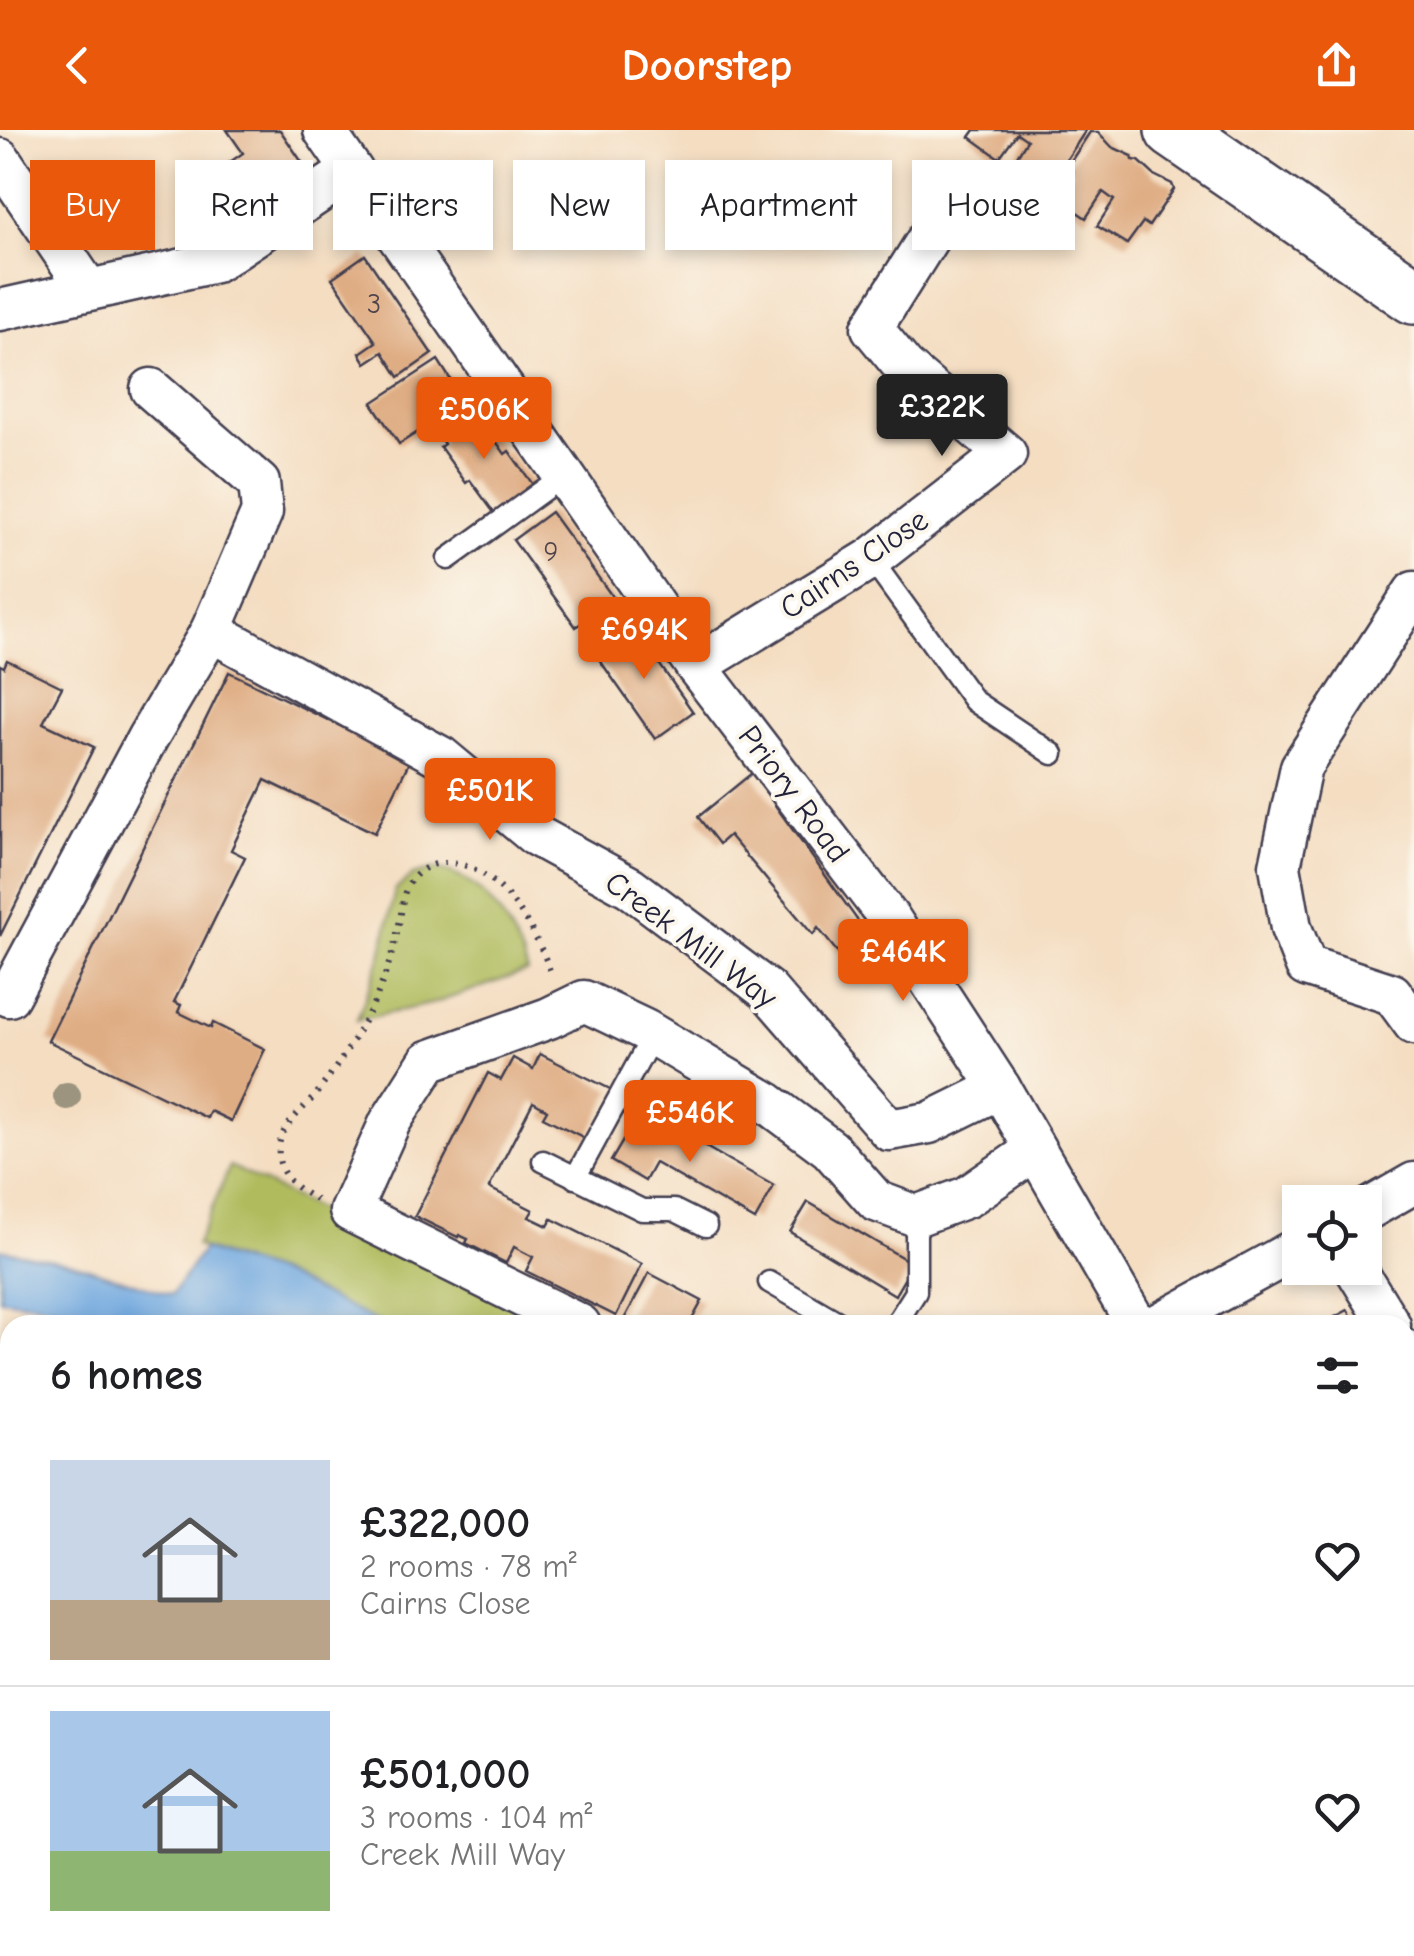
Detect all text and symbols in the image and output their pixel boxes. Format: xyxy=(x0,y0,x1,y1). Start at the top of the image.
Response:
icon: back xyxy=(50,38,105,93)
icon: share xyxy=(1309,38,1364,93)
text: Doorstep xyxy=(621,39,793,91)
chip: Buy xyxy=(30,160,155,250)
chip: Rent xyxy=(175,160,313,250)
chip: Filters xyxy=(333,160,493,250)
chip: New xyxy=(513,160,645,250)
chip: Apartment xyxy=(665,160,892,250)
chip: House xyxy=(912,160,1075,250)
house number: 3 xyxy=(367,288,381,320)
pin: £322K xyxy=(872,374,1012,459)
pin: £506K xyxy=(414,377,554,462)
text: £322K xyxy=(899,388,985,425)
text: £506K xyxy=(438,391,530,428)
street label: Cairns Close xyxy=(773,501,935,627)
house number: 9 xyxy=(544,536,558,568)
pin: £694K xyxy=(574,597,714,682)
text: £694K xyxy=(600,611,688,648)
street label: Priory Road xyxy=(731,718,857,870)
pin: £501K xyxy=(420,758,560,843)
text: £501K xyxy=(447,772,533,809)
street label: Creek Mill Way xyxy=(598,863,785,1017)
pin: £464K xyxy=(833,919,973,1004)
text: £464K xyxy=(860,933,946,970)
pin: £546K xyxy=(620,1080,760,1165)
text: £546K xyxy=(646,1094,734,1131)
map controls xyxy=(1282,1185,1382,1285)
button: locate xyxy=(1282,1185,1382,1285)
icon: filters xyxy=(1310,1348,1365,1403)
text: 6 homes xyxy=(50,1351,203,1400)
text: £322,000 xyxy=(360,1499,530,1548)
icon: home xyxy=(130,1500,250,1620)
icon: heart xyxy=(1310,1533,1365,1588)
text: 2 rooms · 78 m² xyxy=(360,1548,577,1585)
text: Cairns Close xyxy=(360,1585,530,1622)
text: £501,000 xyxy=(360,1750,531,1799)
icon: home xyxy=(130,1751,250,1871)
icon: heart xyxy=(1310,1784,1365,1839)
text: 3 rooms · 104 m² xyxy=(360,1799,592,1836)
text: Creek Mill Way xyxy=(360,1836,565,1873)

